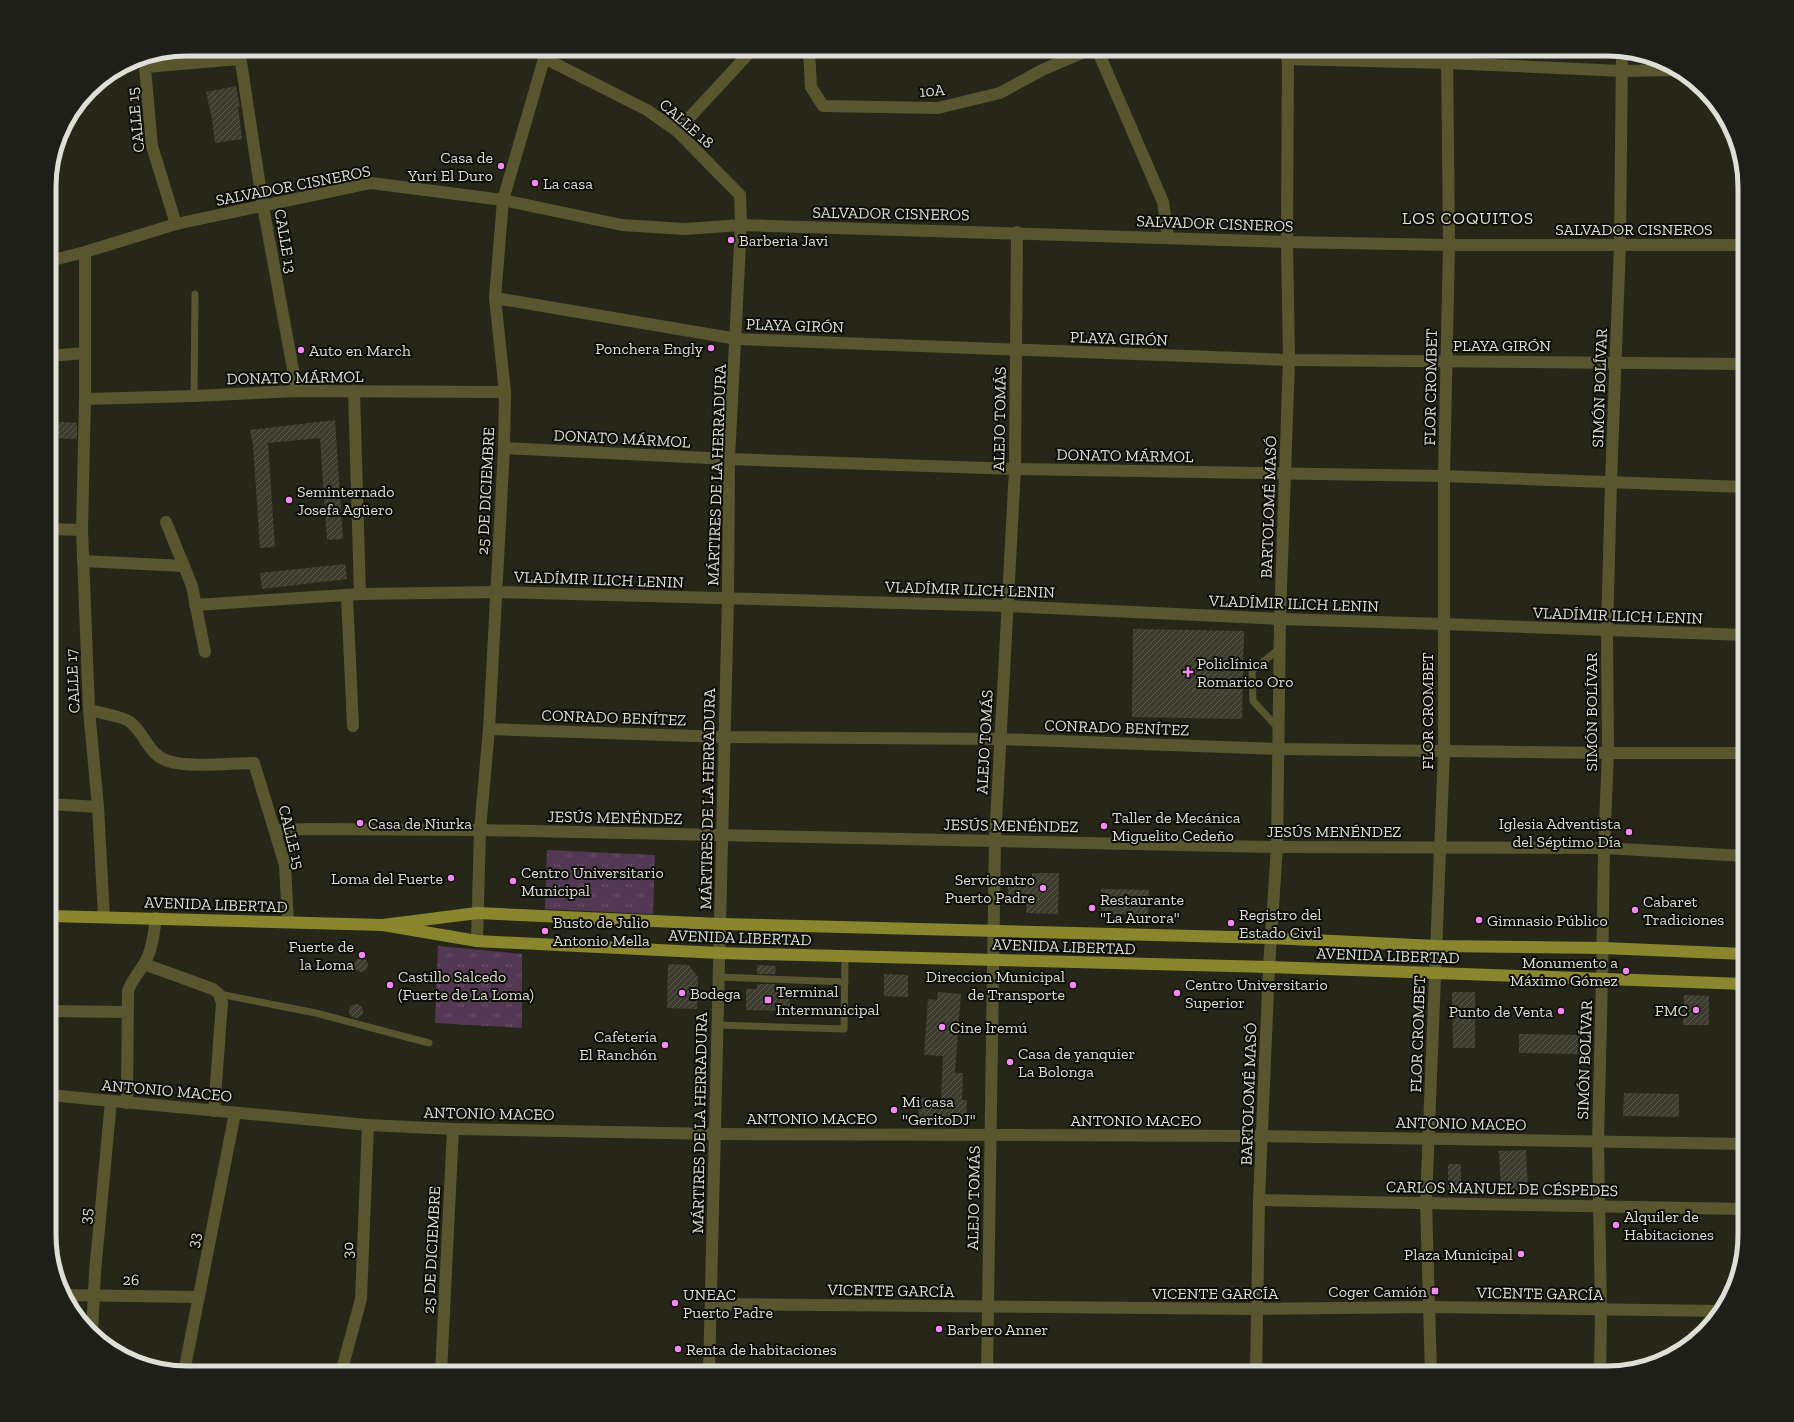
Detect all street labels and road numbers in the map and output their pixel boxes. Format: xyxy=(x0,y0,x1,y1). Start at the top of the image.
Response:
street label: 10A xyxy=(919,80,946,101)
street label: CALLE 15 xyxy=(123,86,148,154)
street label: CALLE 18 xyxy=(656,95,718,152)
street label: SALVADOR CISNEROS xyxy=(214,161,372,210)
street label: SALVADOR CISNEROS xyxy=(812,203,970,224)
street label: CALLE 13 xyxy=(270,207,301,275)
street label: SALVADOR CISNEROS xyxy=(1136,211,1294,236)
street label: SALVADOR CISNEROS xyxy=(1555,220,1713,239)
street label: PLAYA GIRÓN xyxy=(746,314,845,337)
street label: PLAYA GIRÓN xyxy=(1070,327,1169,350)
street label: FLOR CROMBET xyxy=(1420,328,1441,446)
street label: SIMÓN BOLÍVAR xyxy=(1588,328,1611,448)
street label: PLAYA GIRÓN xyxy=(1453,336,1551,355)
street label: MÁRTIRES DE LA HERRADURA xyxy=(703,363,730,586)
street label: ALEJO TOMÁS xyxy=(989,366,1010,472)
street label: DONATO MÁRMOL xyxy=(226,367,364,388)
street label: DONATO MÁRMOL xyxy=(553,425,691,452)
street label: 25 DE DICIEMBRE xyxy=(473,427,498,556)
street label: BARTOLOMÉ MASÓ xyxy=(1257,435,1280,579)
street label: DONATO MÁRMOL xyxy=(1056,445,1194,466)
street label: VLADÍMIR ILICH LENIN xyxy=(513,567,685,592)
street label: VLADÍMIR ILICH LENIN xyxy=(884,577,1056,602)
street label: VLADÍMIR ILICH LENIN xyxy=(1208,591,1380,616)
street label: VLADÍMIR ILICH LENIN xyxy=(1532,603,1704,628)
street label: CALLE 17 xyxy=(61,648,84,714)
street label: FLOR CROMBET xyxy=(1418,652,1437,770)
street label: SIMÓN BOLÍVAR xyxy=(1582,652,1601,771)
street label: MÁRTIRES DE LA HERRADURA xyxy=(696,687,719,910)
street label: ALEJO TOMÁS xyxy=(972,689,997,795)
street label: CONRADO BENÍTEZ xyxy=(541,705,687,730)
street label: CONRADO BENÍTEZ xyxy=(1044,715,1190,740)
street label: CALLE 15 xyxy=(274,803,309,871)
street label: JESÚS MENÉNDEZ xyxy=(547,807,683,828)
street label: JESÚS MENÉNDEZ xyxy=(943,815,1079,836)
street label: JESÚS MENÉNDEZ xyxy=(1266,822,1402,841)
street label: AVENIDA LIBERTAD xyxy=(144,892,288,917)
street label: AVENIDA LIBERTAD xyxy=(668,925,812,950)
street label: AVENIDA LIBERTAD xyxy=(992,934,1136,959)
street label: AVENIDA LIBERTAD xyxy=(1316,943,1460,968)
street label: FLOR CROMBET xyxy=(1406,975,1429,1093)
street label: SIMÓN BOLÍVAR xyxy=(1573,1000,1596,1120)
street label: MÁRTIRES DE LA HERRADURA xyxy=(688,1011,711,1234)
street label: BARTOLOMÉ MASÓ xyxy=(1237,1022,1260,1166)
street label: ANTONIO MACEO xyxy=(101,1075,233,1106)
street label: ANTONIO MACEO xyxy=(423,1103,555,1124)
street label: ANTONIO MACEO xyxy=(746,1109,878,1128)
street label: ANTONIO MACEO xyxy=(1070,1111,1202,1130)
street label: ANTONIO MACEO xyxy=(1395,1113,1527,1134)
street label: ALEJO TOMÁS xyxy=(963,1145,984,1251)
street label: CARLOS MANUEL DE CÉSPEDES xyxy=(1386,1177,1618,1200)
street label: 25 DE DICIEMBRE xyxy=(419,1186,444,1315)
street label: 35 xyxy=(75,1207,96,1225)
street label: 33 xyxy=(183,1230,204,1250)
street label: 30 xyxy=(338,1241,357,1259)
street label: 26 xyxy=(122,1270,140,1289)
street label: VICENTE GARCÍA xyxy=(826,1280,955,1301)
street label: VICENTE GARCÍA xyxy=(1475,1283,1604,1304)
street label: VICENTE GARCÍA xyxy=(1151,1284,1279,1303)

